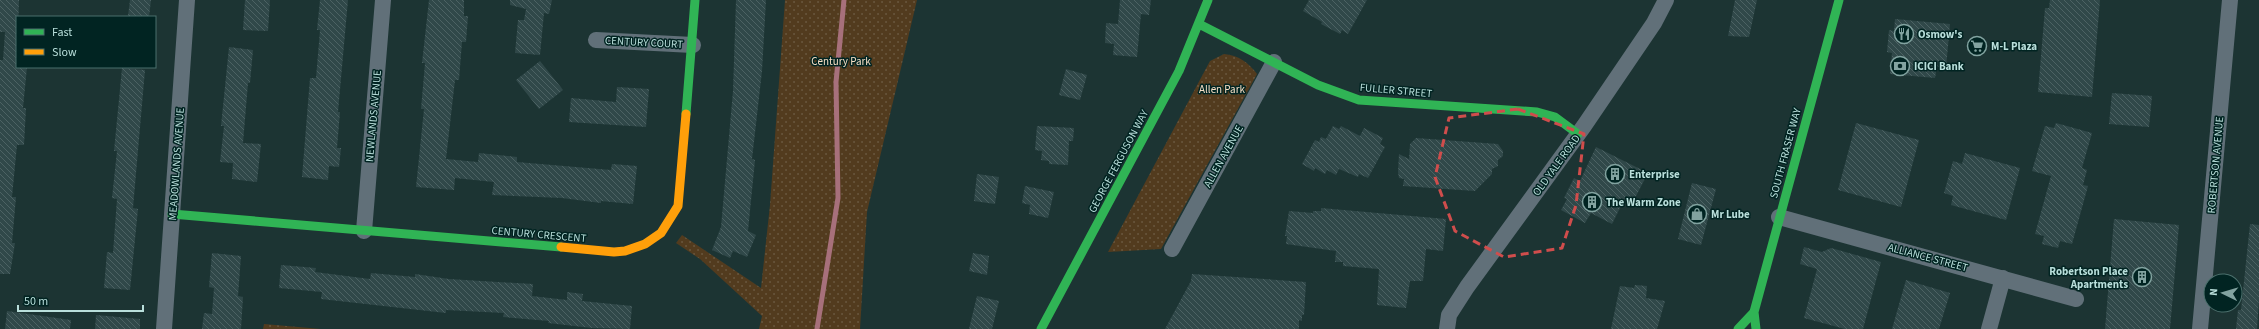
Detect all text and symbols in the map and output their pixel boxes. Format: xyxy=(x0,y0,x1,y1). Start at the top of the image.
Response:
legend xyxy=(16,16,156,68)
restaurant icon: Osmow's xyxy=(1893,23,1915,45)
text: Fast xyxy=(52,24,72,41)
place label: Osmow's xyxy=(1918,27,1962,42)
street label: CENTURY COURT xyxy=(605,33,684,52)
supermarket icon: M-L Plaza xyxy=(1966,35,1988,57)
place label: M-L Plaza xyxy=(1991,39,2037,54)
text: Slow xyxy=(52,44,77,61)
park label: Century Park xyxy=(811,54,871,69)
bank icon: ICICI Bank xyxy=(1889,55,1911,77)
place label: ICICI Bank xyxy=(1914,59,1964,74)
street label: NEWLANDS AVENUE xyxy=(362,69,385,163)
street label: FULLER STREET xyxy=(1359,80,1433,101)
park label: Allen Park xyxy=(1199,82,1245,97)
street label: SOUTH FRASER WAY xyxy=(1766,106,1805,200)
street label: MEADOWLANDS AVENUE xyxy=(165,107,188,221)
street label: GEORGE FERGUSON WAY xyxy=(1085,107,1152,215)
street label: ROBERTSON AVENUE xyxy=(2204,116,2227,214)
street label: ALLEN AVENUE xyxy=(1200,122,1247,190)
street label: OLD YALE ROAD xyxy=(1529,131,1584,199)
building icon: Enterprise xyxy=(1604,163,1626,185)
place label: Enterprise xyxy=(1629,167,1680,182)
building icon: The Warm Zone xyxy=(1581,191,1603,213)
place label: The Warm Zone xyxy=(1606,195,1681,210)
shop icon: Mr Lube xyxy=(1686,203,1708,225)
place label: Mr Lube xyxy=(1711,207,1750,222)
street label: CENTURY CRESCENT xyxy=(491,223,587,246)
street label: ALLIANCE STREET xyxy=(1886,240,1970,275)
place label: Robertson Place Apartments xyxy=(2049,264,2128,292)
building icon: Robertson Place Apartments xyxy=(2131,266,2153,288)
north arrow xyxy=(2203,273,2243,313)
scale bar xyxy=(18,287,143,313)
text: N xyxy=(2206,288,2221,296)
text: 50 m xyxy=(24,293,48,310)

